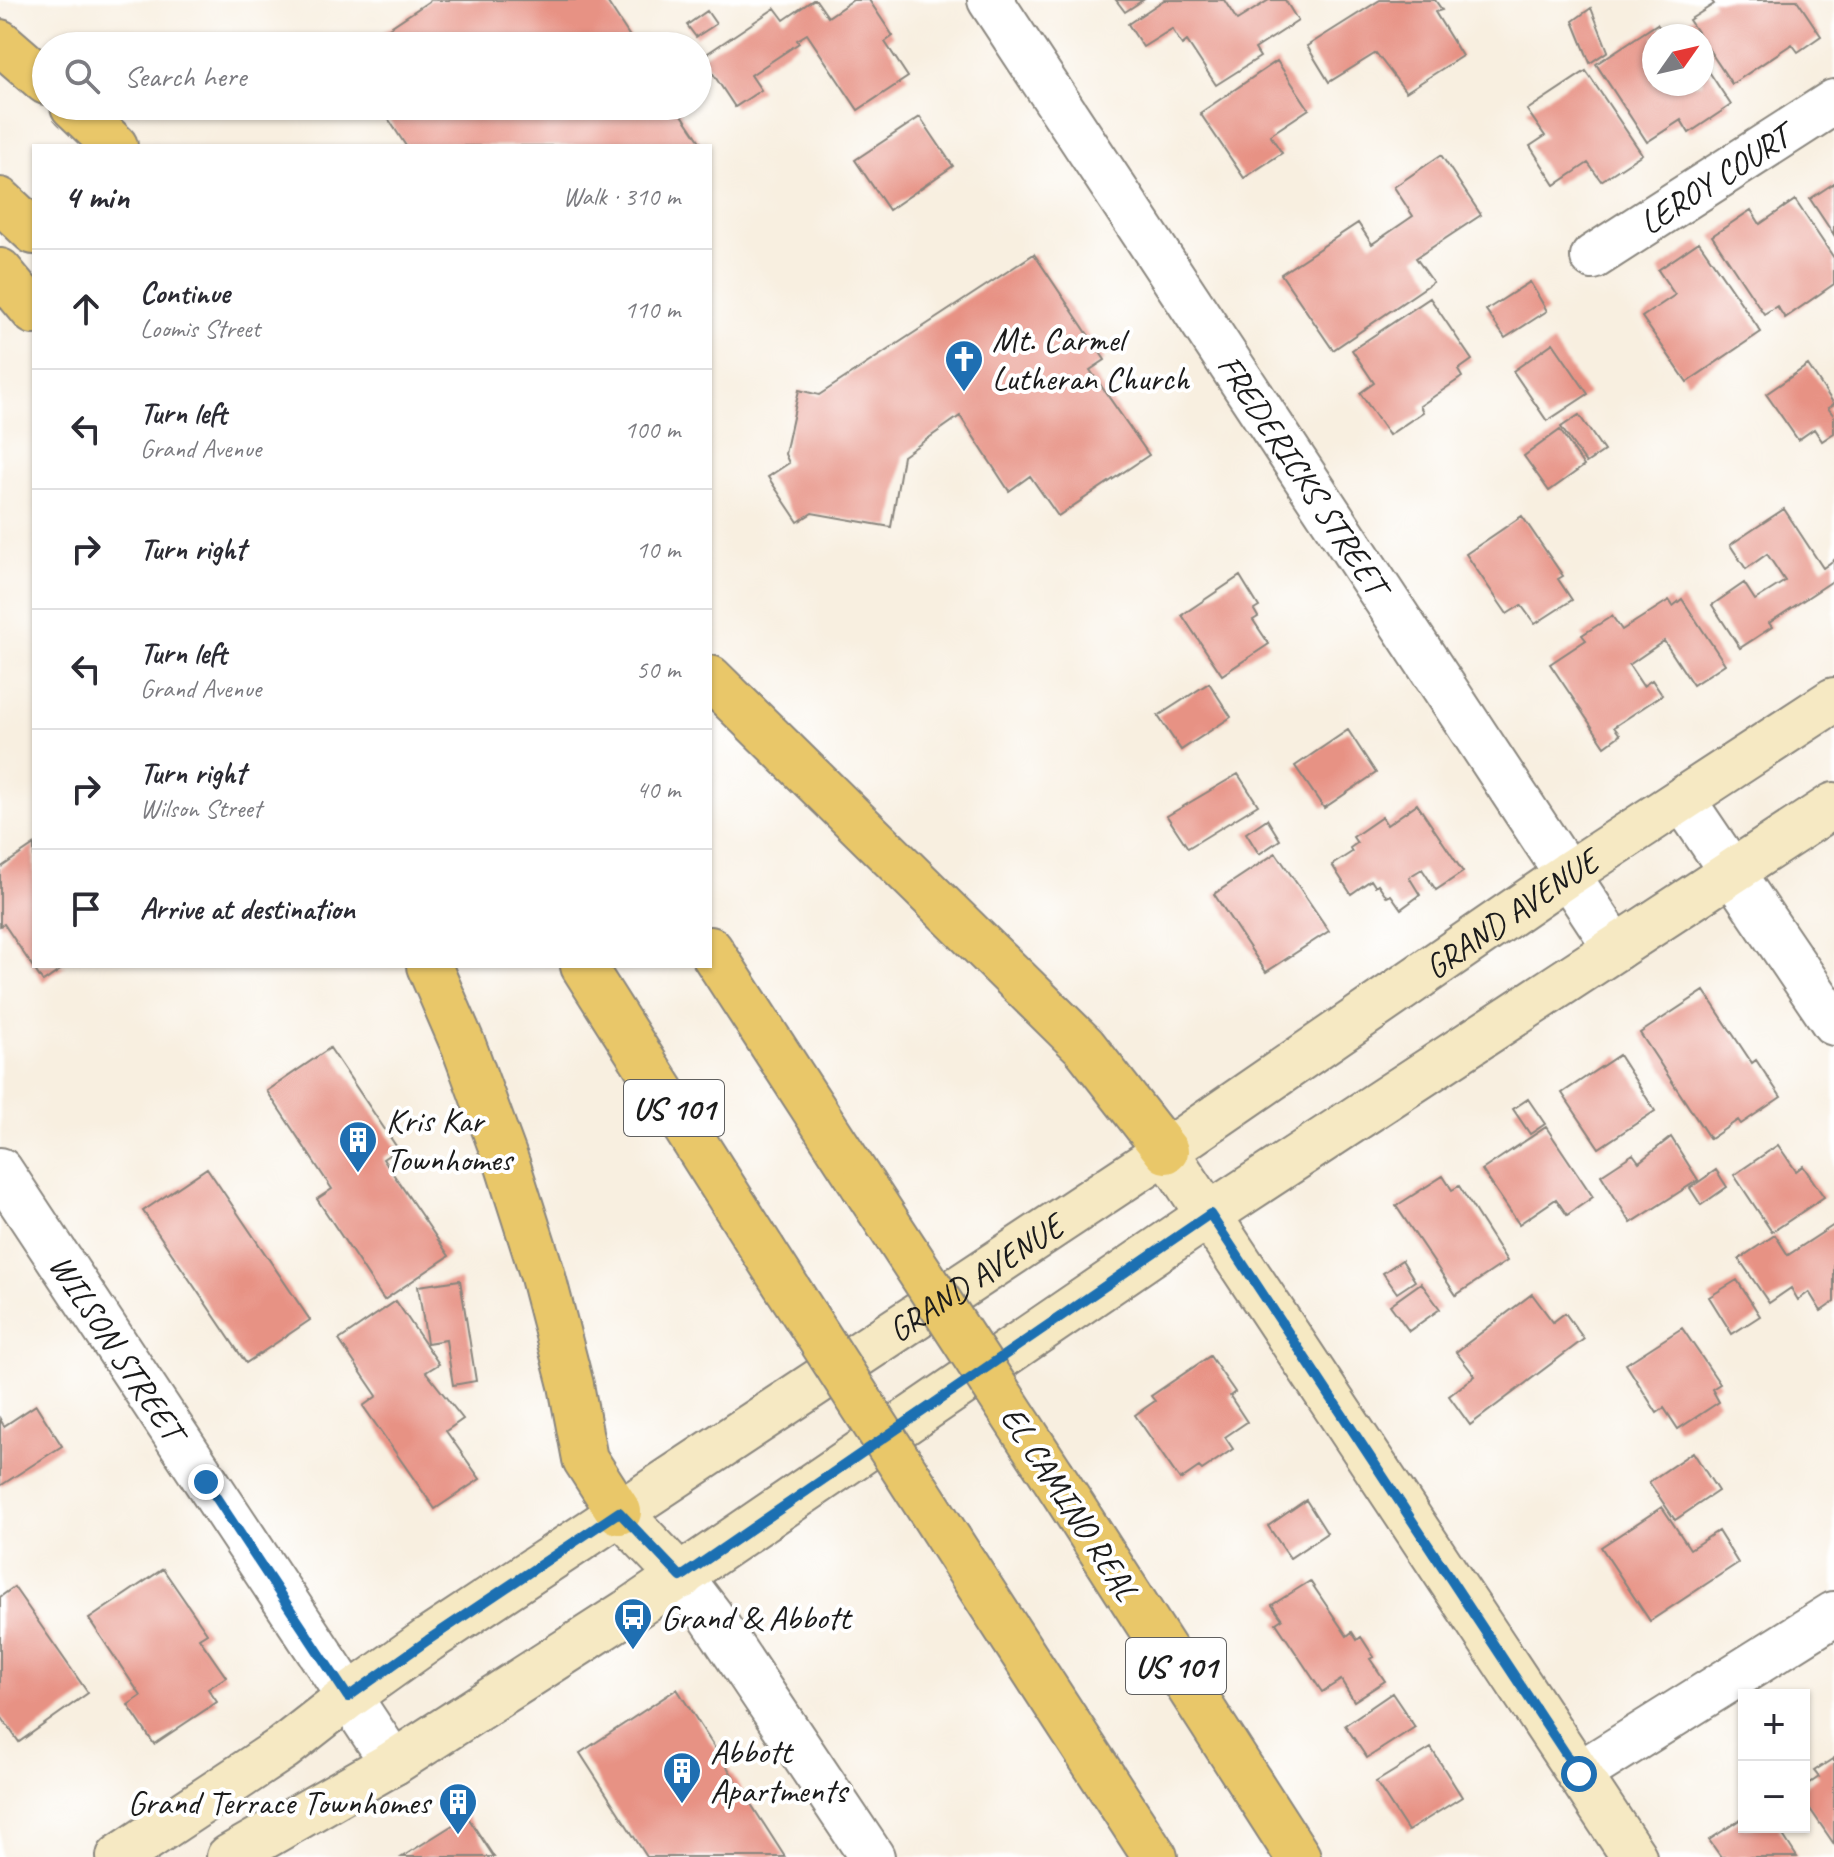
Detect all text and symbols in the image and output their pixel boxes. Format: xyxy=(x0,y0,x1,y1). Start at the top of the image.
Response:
north arrow xyxy=(1642,24,1714,96)
search box xyxy=(32,32,712,120)
icon: search xyxy=(60,54,104,98)
text: Search here xyxy=(124,57,246,95)
street label: LEROY COURT xyxy=(1631,110,1805,243)
text: 4 min xyxy=(64,175,129,218)
text: Walk · 310 m xyxy=(563,180,680,213)
text: Continue xyxy=(140,274,230,312)
icon: ahead xyxy=(64,287,108,331)
text: 110 m xyxy=(624,293,680,326)
text: Loomis Street xyxy=(140,312,260,345)
place label: Mt. Carmel Lutheran Church xyxy=(992,318,1191,400)
church icon: Mt. Carmel Lutheran Church xyxy=(943,338,985,393)
street label: FREDERICKS STREET xyxy=(1208,346,1402,609)
text: Turn left xyxy=(140,394,227,432)
icon: left xyxy=(64,407,108,451)
text: 100 m xyxy=(624,413,680,446)
text: Grand Avenue xyxy=(140,432,261,465)
icon: right xyxy=(64,527,108,571)
text: Turn right xyxy=(140,530,245,568)
text: 10 m xyxy=(636,533,680,566)
text: Turn left xyxy=(140,634,227,672)
icon: left xyxy=(64,647,108,691)
text: 50 m xyxy=(636,653,680,686)
text: Grand Avenue xyxy=(140,672,261,705)
text: Turn right xyxy=(140,754,245,792)
icon: right xyxy=(64,767,108,811)
text: 40 m xyxy=(636,773,680,806)
text: Wilson Street xyxy=(140,792,261,825)
street label: GRAND AVENUE xyxy=(1416,837,1610,988)
icon: arrive xyxy=(64,887,108,931)
text: Arrive at destination xyxy=(140,890,355,928)
road number: US 101 xyxy=(624,1080,724,1136)
place label: Kris Kar Townhomes xyxy=(386,1099,515,1181)
building icon: Kris Kar Townhomes xyxy=(337,1119,379,1174)
street label: GRAND AVENUE xyxy=(879,1202,1074,1351)
street label: WILSON STREET xyxy=(40,1246,199,1455)
street label: EL CAMINO REAL xyxy=(991,1398,1149,1608)
route end xyxy=(188,1464,224,1500)
bus stop icon: Grand & Abbott xyxy=(612,1596,654,1651)
place label: Grand & Abbott xyxy=(661,1596,854,1639)
road number: US 101 xyxy=(1126,1638,1226,1694)
map controls xyxy=(1738,1689,1810,1833)
button: + xyxy=(1738,1689,1810,1761)
place label: Abbott Apartments xyxy=(710,1730,850,1812)
building icon: Abbott Apartments xyxy=(661,1750,703,1805)
route start xyxy=(1561,1756,1597,1792)
button: − xyxy=(1738,1761,1810,1833)
place label: Grand Terrace Townhomes xyxy=(128,1781,432,1824)
building icon: Grand Terrace Townhomes xyxy=(437,1781,479,1836)

